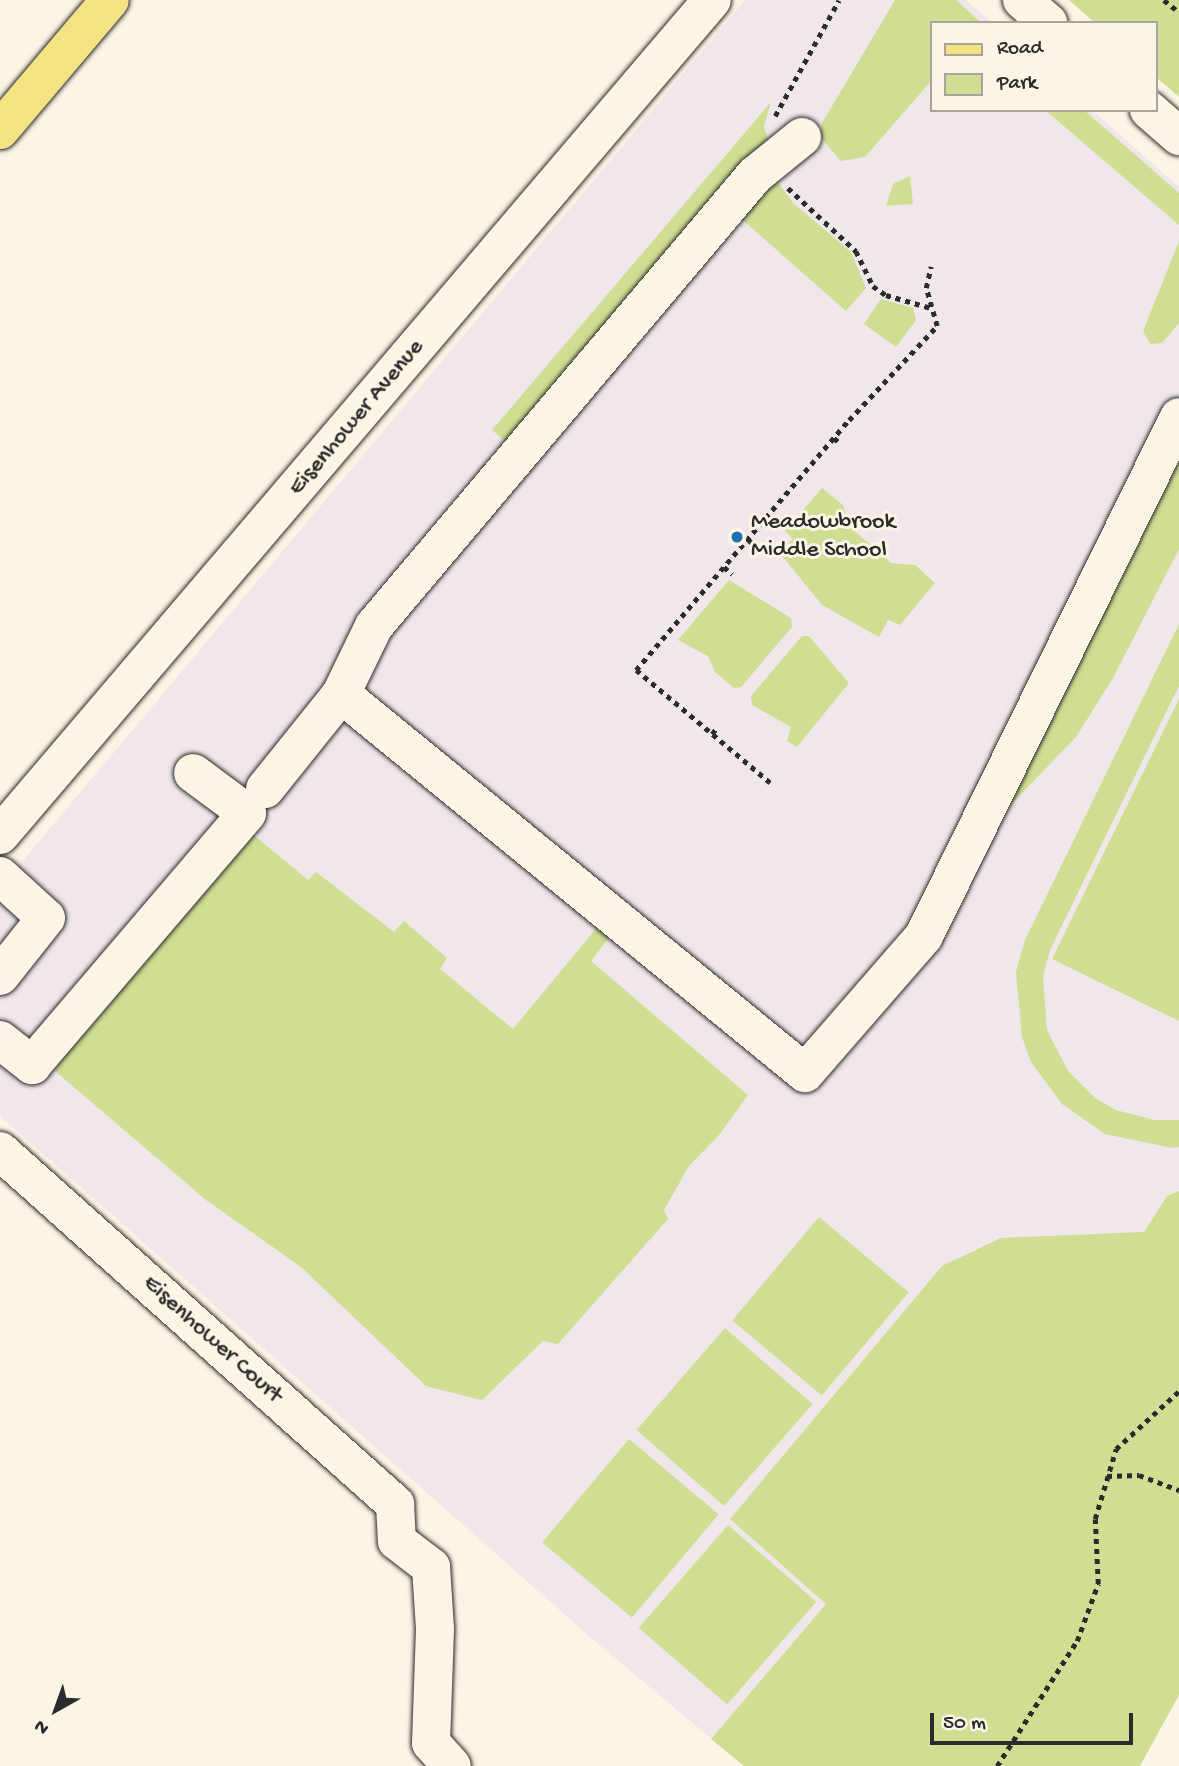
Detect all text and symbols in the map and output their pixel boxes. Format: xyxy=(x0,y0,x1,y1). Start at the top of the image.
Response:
legend xyxy=(930,21,1158,112)
text: Road xyxy=(997,37,1043,62)
text: Park xyxy=(997,72,1037,97)
street label: Eisenhower Avenue xyxy=(283,334,431,502)
place label: Meadowbrook Middle School xyxy=(751,509,895,565)
marker: Meadowbrook Middle School xyxy=(729,529,745,545)
street label: Eisenhower Court xyxy=(136,1270,288,1410)
north arrow xyxy=(21,1675,91,1745)
scale bar xyxy=(934,1700,1137,1744)
text: 50 m xyxy=(943,1712,986,1737)
text: N xyxy=(30,1714,54,1739)

